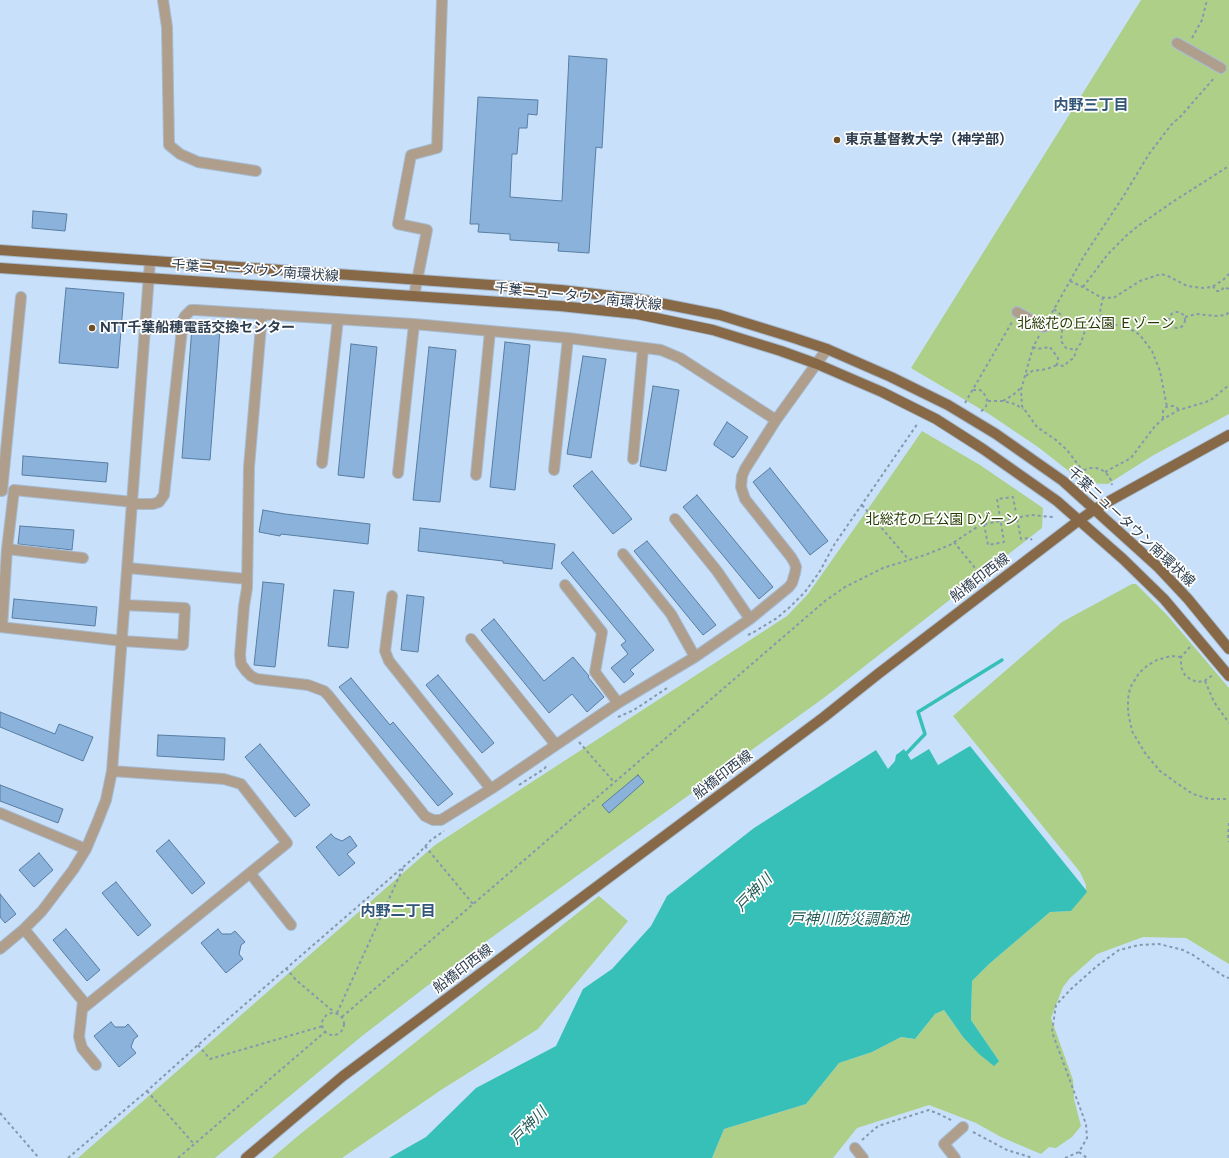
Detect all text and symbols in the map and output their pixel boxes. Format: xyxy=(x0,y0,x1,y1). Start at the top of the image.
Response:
district label: 内野三丁目 xyxy=(1054,97,1128,115)
place label: 東京基督教大学（神学部） xyxy=(845,132,1013,148)
marker: 東京基督教大学（神学部） xyxy=(832,135,842,145)
street label: 千葉ニュータウン南環状線 xyxy=(171,257,339,285)
street label: 千葉ニュータウン南環状線 xyxy=(494,280,662,314)
park label: 北総花の丘公園 Ｅゾーン xyxy=(1017,316,1175,332)
place label: NTT千葉船穂電話交換センター xyxy=(100,320,295,336)
marker: NTT千葉船穂電話交換センター xyxy=(87,323,97,333)
street label: 千葉ニュータウン南環状線 xyxy=(1064,464,1198,590)
park label: 北総花の丘公園 Dゾーン xyxy=(865,512,1019,528)
street label: 船橋印西線 xyxy=(947,550,1013,606)
street label: 船橋印西線 xyxy=(690,747,756,803)
water label: 戸神川 xyxy=(732,871,776,915)
district label: 内野二丁目 xyxy=(361,903,435,921)
water label: 戸神川防災調節池 xyxy=(789,911,909,929)
street label: 船橋印西線 xyxy=(430,941,496,997)
water label: 戸神川 xyxy=(507,1104,551,1148)

